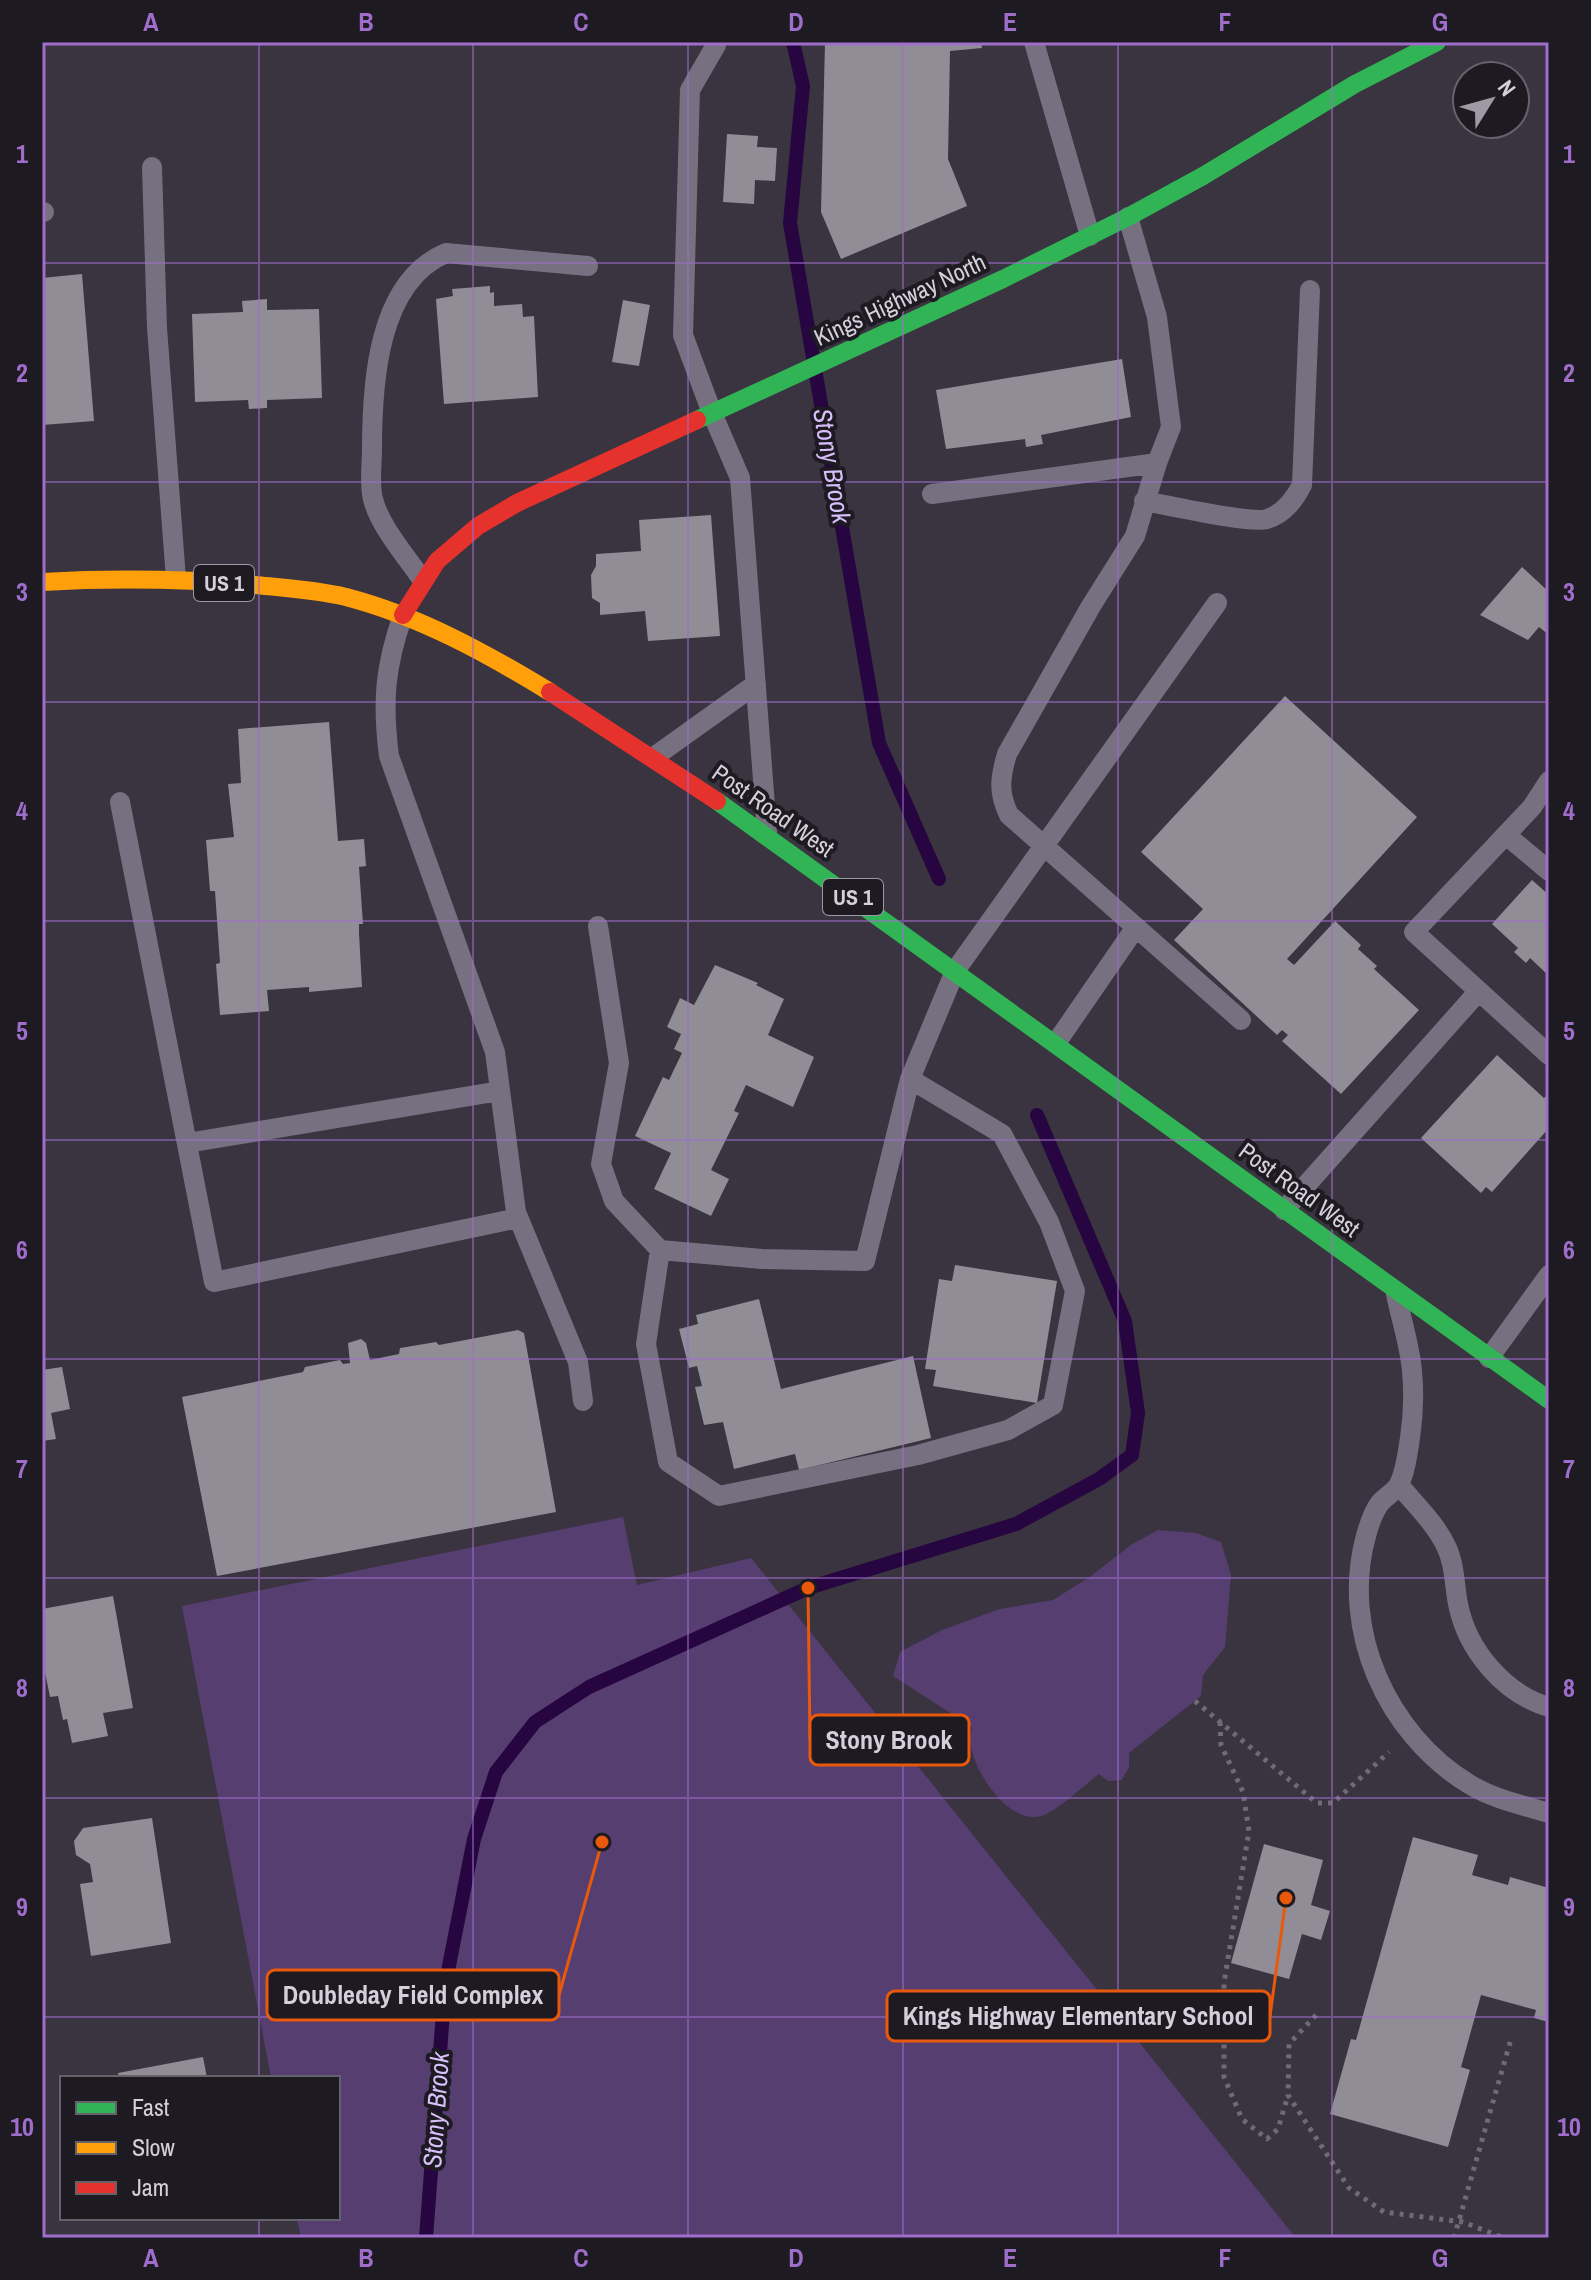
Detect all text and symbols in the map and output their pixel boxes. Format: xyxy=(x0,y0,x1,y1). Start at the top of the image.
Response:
text: A xyxy=(143,4,159,39)
text: B xyxy=(358,4,374,39)
text: C xyxy=(573,4,589,39)
text: D xyxy=(788,4,804,39)
text: E xyxy=(1003,4,1017,39)
text: F xyxy=(1218,4,1232,39)
text: G xyxy=(1432,4,1448,39)
north arrow xyxy=(1451,60,1531,140)
text: N xyxy=(1491,74,1523,102)
text: 1 xyxy=(16,136,28,171)
text: 1 xyxy=(1563,136,1575,171)
street label: Kings Highway North xyxy=(809,245,991,353)
text: 2 xyxy=(16,355,28,390)
text: 2 xyxy=(1563,355,1575,390)
water label: Stony Brook xyxy=(805,406,860,527)
road number: US 1 xyxy=(194,565,254,601)
text: 3 xyxy=(16,574,28,609)
text: 3 xyxy=(1563,574,1575,609)
street label: Post Road West xyxy=(706,756,841,864)
text: 4 xyxy=(16,793,28,828)
text: 4 xyxy=(1563,793,1575,828)
road number: US 1 xyxy=(823,879,883,915)
text: 5 xyxy=(16,1013,28,1048)
text: 5 xyxy=(1563,1013,1575,1048)
street label: Post Road West xyxy=(1233,1135,1367,1244)
text: 6 xyxy=(16,1232,28,1267)
text: 6 xyxy=(1563,1232,1575,1267)
text: 7 xyxy=(16,1451,28,1486)
text: 7 xyxy=(1563,1451,1575,1486)
text: 8 xyxy=(16,1670,28,1705)
text: 8 xyxy=(1563,1670,1575,1705)
callout: Stony Brook xyxy=(810,1715,969,1765)
text: Stony Brook xyxy=(826,1722,953,1757)
text: 9 xyxy=(16,1889,28,1924)
text: 9 xyxy=(1563,1889,1575,1924)
callout: Doubleday Field Complex xyxy=(267,1970,559,2020)
text: Doubleday Field Complex xyxy=(283,1977,543,2012)
callout: Kings Highway Elementary School xyxy=(887,1991,1270,2041)
text: Kings Highway Elementary School xyxy=(903,1998,1253,2033)
water label: Stony Brook xyxy=(414,2049,457,2169)
legend xyxy=(60,2076,340,2220)
text: Fast xyxy=(132,2091,170,2123)
text: 10 xyxy=(10,2109,34,2144)
text: 10 xyxy=(1557,2109,1581,2144)
text: Slow xyxy=(132,2131,175,2163)
text: Jam xyxy=(132,2171,169,2203)
text: A xyxy=(143,2240,159,2275)
text: B xyxy=(358,2240,374,2275)
text: C xyxy=(573,2240,589,2275)
text: D xyxy=(788,2240,804,2275)
text: E xyxy=(1003,2240,1017,2275)
text: F xyxy=(1218,2240,1232,2275)
text: G xyxy=(1432,2240,1448,2275)

